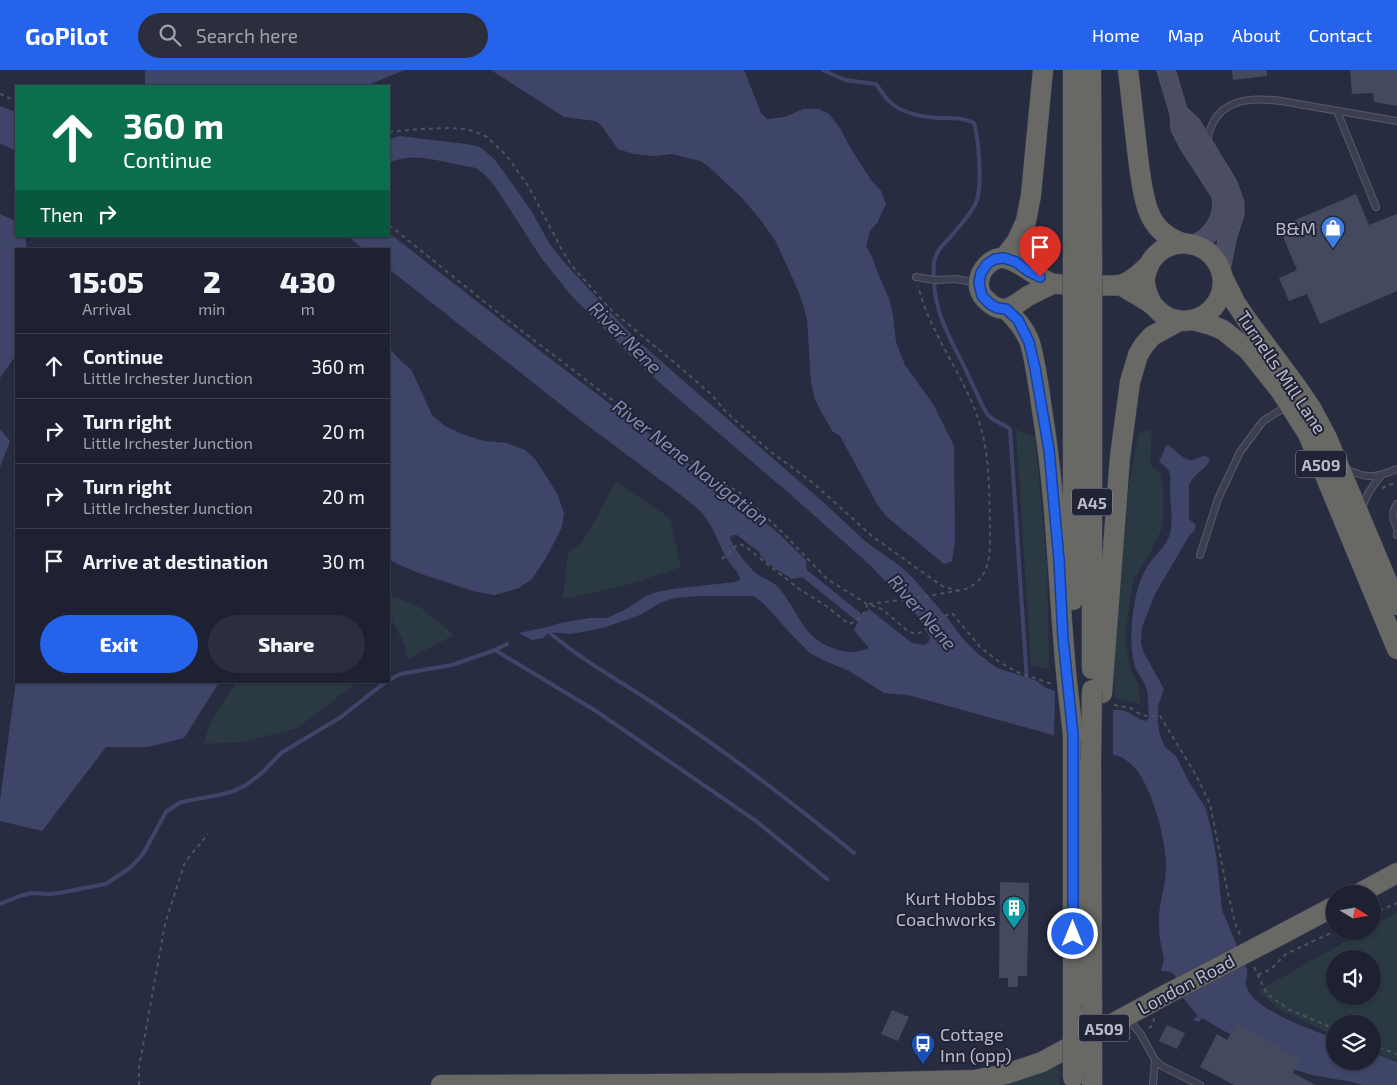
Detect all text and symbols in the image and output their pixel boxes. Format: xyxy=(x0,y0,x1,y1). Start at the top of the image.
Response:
search box xyxy=(138,13,488,58)
text: GoPilot xyxy=(25,21,108,50)
icon: search xyxy=(156,21,184,49)
text: Search here xyxy=(196,24,298,47)
text: Home xyxy=(1092,24,1140,46)
text: Map xyxy=(1168,24,1204,46)
text: About xyxy=(1232,24,1281,46)
text: Contact xyxy=(1309,24,1372,46)
text: 360 m xyxy=(123,104,224,146)
icon: ahead xyxy=(40,105,105,170)
text: Continue xyxy=(123,146,212,172)
icon: right xyxy=(93,200,121,228)
text: Then xyxy=(40,203,83,226)
shop icon: B&M xyxy=(1320,215,1346,249)
place label: B&M xyxy=(1275,217,1316,239)
pin xyxy=(1019,226,1061,277)
icon: arrive xyxy=(1026,233,1054,261)
text: 15:05 xyxy=(69,263,144,299)
text: 2 xyxy=(203,263,221,299)
text: 430 xyxy=(280,263,336,299)
water label: River Nene xyxy=(585,296,667,378)
text: Arrival xyxy=(82,299,131,318)
text: min xyxy=(198,299,225,318)
text: m xyxy=(301,299,315,318)
street label: Turnells Mill Lane xyxy=(1233,306,1331,438)
text: Continue xyxy=(83,345,163,368)
icon: ahead xyxy=(40,352,68,380)
text: 360 m xyxy=(311,355,365,378)
text: Little Irchester Junction xyxy=(83,368,253,387)
water label: River Nene Navigation xyxy=(608,394,774,530)
text: Turn right xyxy=(83,410,171,433)
icon: right xyxy=(40,417,68,445)
text: 20 m xyxy=(322,420,365,443)
text: Little Irchester Junction xyxy=(83,433,253,452)
road number: A509 xyxy=(1296,450,1346,478)
text: Turn right xyxy=(83,475,171,498)
icon: right xyxy=(40,482,68,510)
text: 20 m xyxy=(322,485,365,508)
road number: A45 xyxy=(1072,488,1112,516)
text: Little Irchester Junction xyxy=(83,498,253,517)
icon: arrive xyxy=(40,547,68,575)
text: Arrive at destination xyxy=(83,550,268,573)
text: 30 m xyxy=(322,550,365,573)
water label: River Nene xyxy=(884,569,962,655)
button: Exit xyxy=(40,615,198,673)
button: Share xyxy=(208,615,365,673)
north arrow xyxy=(1326,885,1381,940)
map controls xyxy=(1326,885,1381,1070)
place label: Kurt Hobbs Coachworks xyxy=(896,887,996,930)
building icon: Kurt Hobbs Coachworks xyxy=(1001,895,1027,929)
position arrow xyxy=(1046,907,1098,959)
street label: London Road xyxy=(1134,949,1238,1019)
button: sound xyxy=(1326,950,1381,1005)
road number: A509 xyxy=(1079,1014,1129,1041)
button: layers xyxy=(1326,1015,1381,1070)
place label: Cottage Inn (opp) xyxy=(940,1023,1012,1066)
bus stop icon: Cottage Inn (opp) xyxy=(910,1031,936,1065)

